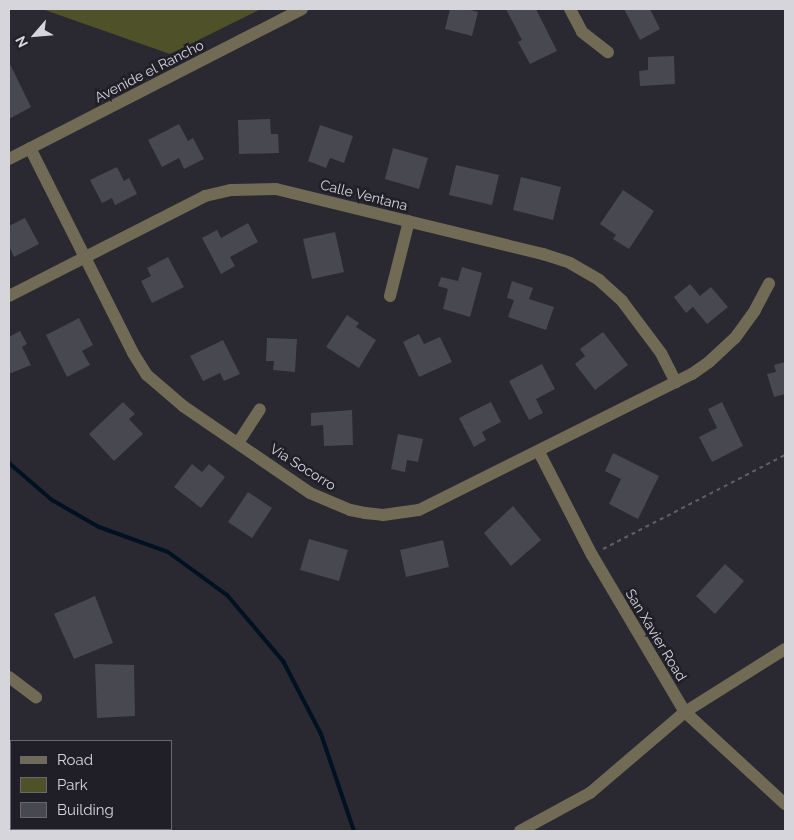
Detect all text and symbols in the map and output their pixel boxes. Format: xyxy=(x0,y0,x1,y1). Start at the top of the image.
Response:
north arrow xyxy=(10,10,60,60)
text: N xyxy=(12,33,31,50)
street label: Avenide el Rancho xyxy=(91,36,207,106)
street label: Calle Ventana xyxy=(318,176,410,214)
street label: Via Socorro xyxy=(267,440,339,494)
street label: San Xavier Road xyxy=(622,586,690,684)
legend xyxy=(10,740,172,830)
text: Road xyxy=(57,751,93,769)
text: Park xyxy=(57,776,88,794)
text: Building xyxy=(57,801,114,819)

